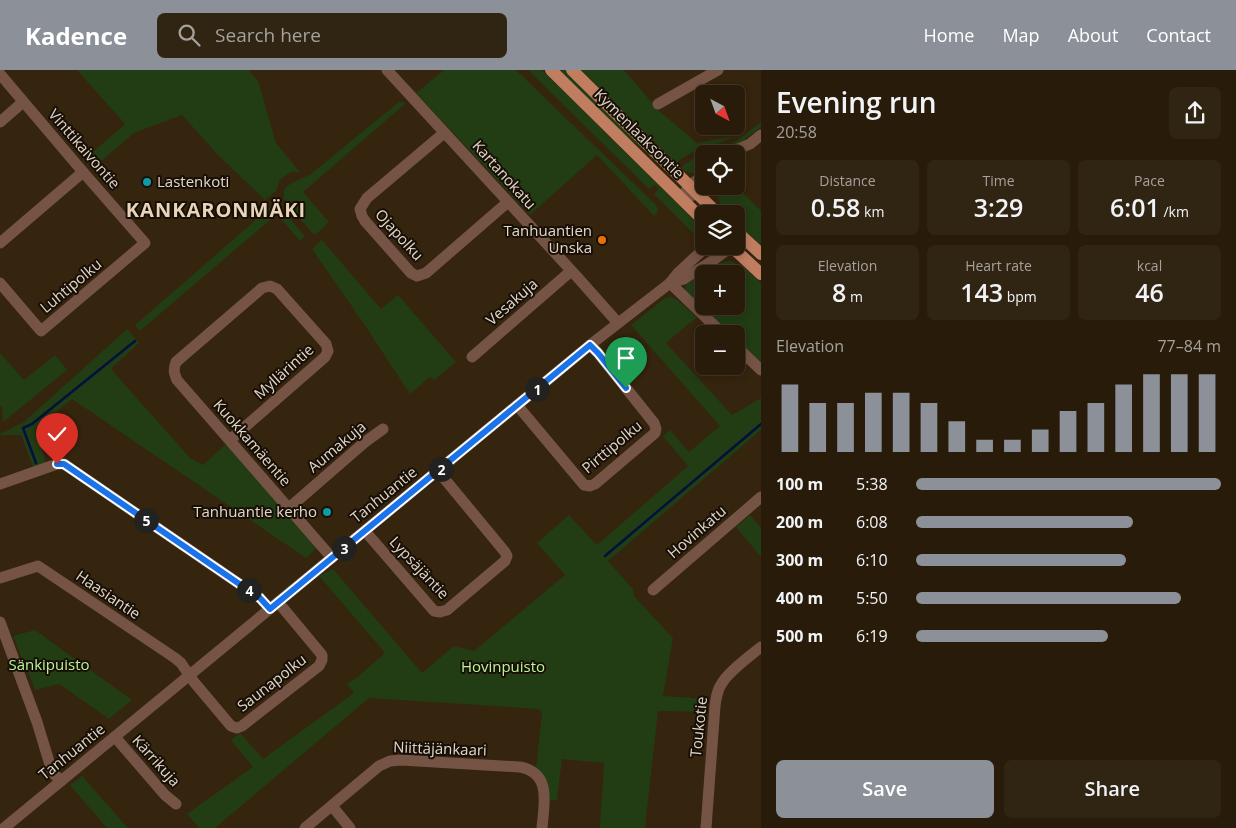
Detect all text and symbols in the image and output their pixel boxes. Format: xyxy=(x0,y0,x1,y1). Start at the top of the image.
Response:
search box xyxy=(157,13,507,58)
text: Kadence xyxy=(25,19,127,52)
icon: search xyxy=(175,21,203,49)
text: Search here xyxy=(215,22,321,48)
text: Home xyxy=(924,23,974,47)
text: Map xyxy=(1002,23,1040,47)
text: About xyxy=(1068,23,1118,47)
text: Contact xyxy=(1146,23,1211,47)
text: Evening run xyxy=(776,83,937,121)
street label: Kymenlaaksontie xyxy=(590,84,689,183)
north arrow xyxy=(695,85,745,135)
map controls xyxy=(695,85,745,375)
button: share xyxy=(1169,87,1221,139)
street label: Vinttikaivontie xyxy=(45,104,125,193)
text: 20:58 xyxy=(776,121,817,143)
street label: Kartanokatu xyxy=(468,136,541,213)
button: locate xyxy=(695,145,745,195)
place label: Lastenkoti xyxy=(157,171,229,191)
text: Distance xyxy=(819,171,876,190)
text: Time xyxy=(982,171,1015,190)
text: Pace xyxy=(1134,171,1165,190)
marker: Lastenkoti xyxy=(141,176,153,188)
text: 0.58 xyxy=(811,190,860,224)
text: 3:29 xyxy=(974,190,1023,224)
text: 6:01 xyxy=(1110,190,1160,224)
district label: KANKARONMÄKI xyxy=(126,196,306,223)
text: km xyxy=(860,202,884,221)
text: /km xyxy=(1160,202,1189,221)
street label: Ojapolku xyxy=(371,204,428,264)
button: layers xyxy=(695,205,745,255)
place label: Tanhuantien Unska xyxy=(504,220,592,257)
marker: Tanhuantien Unska xyxy=(596,234,608,246)
street label: Luhtipolku xyxy=(35,254,105,317)
text: Elevation xyxy=(818,256,877,275)
text: Heart rate xyxy=(965,256,1032,275)
text: kcal xyxy=(1137,256,1162,275)
button: + xyxy=(695,265,745,315)
street label: Vesakuja xyxy=(481,273,541,329)
text: 8 xyxy=(832,275,846,309)
text: 143 xyxy=(960,275,1003,309)
text: 46 xyxy=(1135,275,1164,309)
text: m xyxy=(846,287,863,306)
text: bpm xyxy=(1003,287,1037,306)
button: − xyxy=(695,325,745,375)
text: Elevation xyxy=(776,335,844,357)
text: 77–84 m xyxy=(1157,335,1221,357)
pin xyxy=(605,337,647,388)
street label: Myllärintie xyxy=(249,339,317,403)
icon: arrive xyxy=(612,344,640,372)
pin: 1 xyxy=(524,376,550,402)
text: 1 xyxy=(533,380,542,399)
street label: Kuokkamäentie xyxy=(209,395,296,490)
pin xyxy=(36,413,78,464)
street label: Pirttipolku xyxy=(577,415,646,477)
street label: Aumakuja xyxy=(303,416,370,476)
icon: check xyxy=(43,420,71,448)
pin: 2 xyxy=(428,456,454,482)
text: 2 xyxy=(437,460,446,479)
street label: Tanhuantie xyxy=(346,461,420,527)
text: 100 m xyxy=(776,473,823,495)
text: 5:38 xyxy=(856,473,888,495)
street label: Hovinkatu xyxy=(663,500,730,562)
place label: Tanhuantie kerho xyxy=(193,501,317,521)
marker: Tanhuantie kerho xyxy=(321,506,333,518)
pin: 5 xyxy=(134,508,158,532)
text: 5 xyxy=(142,511,151,530)
text: 200 m xyxy=(776,511,823,533)
text: 6:08 xyxy=(856,511,888,533)
street label: Lypsäjäntie xyxy=(386,532,454,603)
pin: 3 xyxy=(332,536,356,560)
text: 3 xyxy=(340,539,349,558)
text: 300 m xyxy=(776,549,823,571)
text: 6:10 xyxy=(856,549,888,571)
street label: Haasiantie xyxy=(72,565,145,623)
pin: 4 xyxy=(236,578,262,602)
text: 4 xyxy=(245,581,254,600)
text: 400 m xyxy=(776,587,823,609)
text: 5:50 xyxy=(856,587,888,609)
text: 500 m xyxy=(776,625,823,647)
text: 6:19 xyxy=(856,625,888,647)
street label: Saunapolku xyxy=(233,649,310,715)
park label: Sänkipuisto xyxy=(8,654,90,674)
park label: Hovinpuisto xyxy=(461,656,545,676)
street label: Toukotie xyxy=(685,696,711,758)
street label: Tanhuantie xyxy=(34,718,108,784)
street label: Kärrikuja xyxy=(128,730,185,790)
street label: Niittäjänkaari xyxy=(393,736,487,760)
button: Save xyxy=(776,760,994,818)
button: Share xyxy=(1004,760,1221,818)

